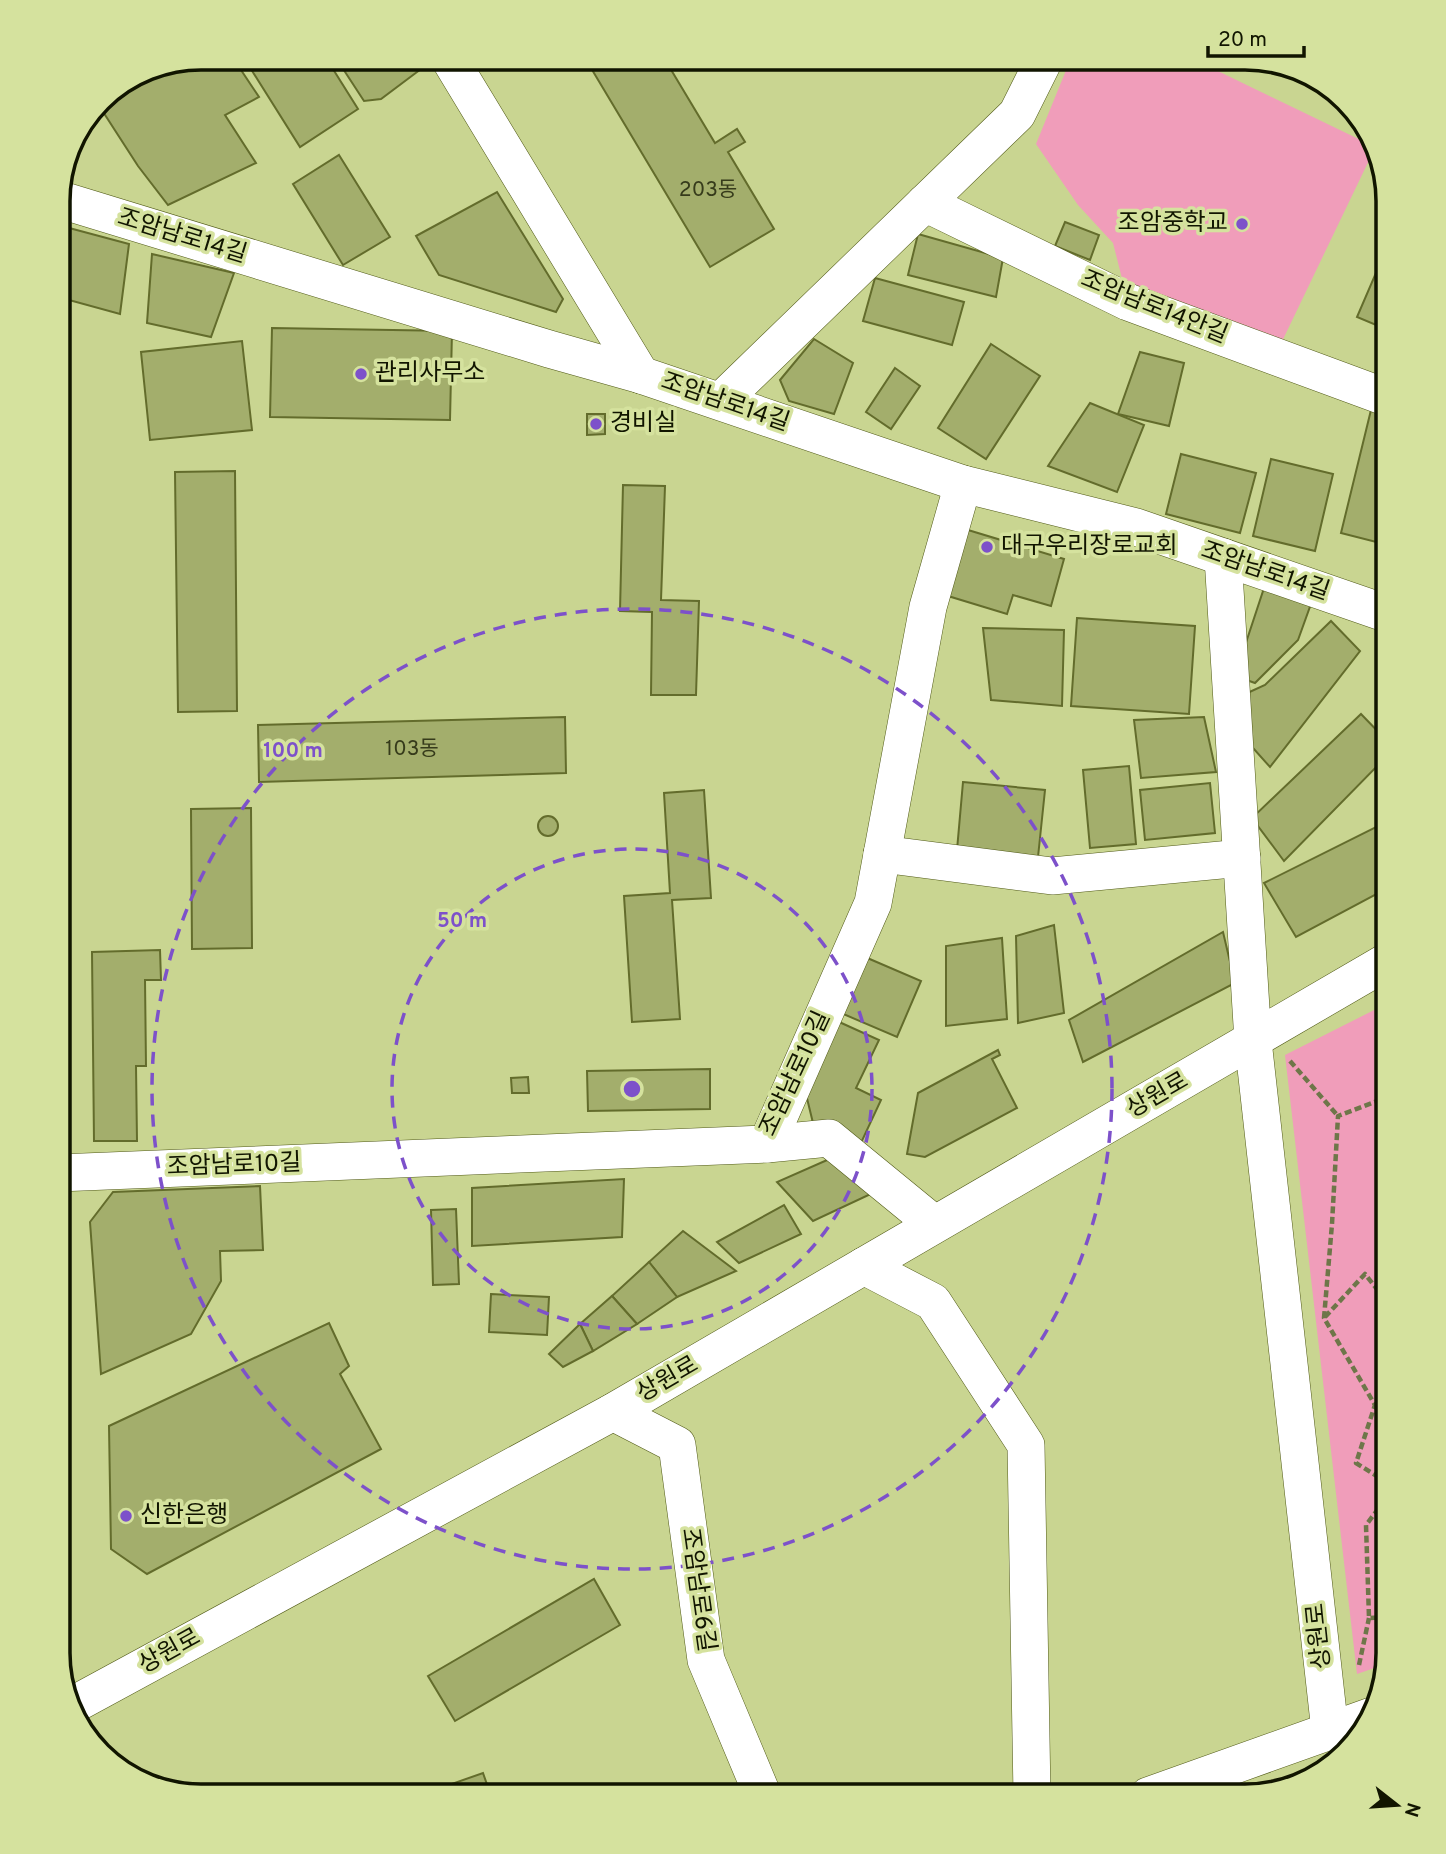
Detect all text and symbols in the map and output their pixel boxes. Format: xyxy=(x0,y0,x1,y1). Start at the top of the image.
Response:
scale bar xyxy=(1208,14,1304,58)
text: 20 m xyxy=(1218,27,1267,54)
house number: 203동 xyxy=(679,177,737,204)
street label: 조암남로14길 xyxy=(114,203,250,271)
place label: 조암중학교 xyxy=(1118,209,1228,239)
marker: 조암중학교 xyxy=(1234,216,1250,232)
street label: 조암남로14안길 xyxy=(1076,265,1232,351)
place label: 관리사무소 xyxy=(375,359,485,389)
marker: 관리사무소 xyxy=(353,366,369,382)
street label: 조암남로14길 xyxy=(657,367,793,439)
place label: 경비실 xyxy=(610,409,676,439)
marker: 경비실 xyxy=(588,416,604,432)
place label: 대구우리장로교회 xyxy=(1001,532,1178,562)
street label: 조암남로14길 xyxy=(1197,536,1333,608)
marker: 대구우리장로교회 xyxy=(979,539,995,555)
house number: 103동 xyxy=(385,736,439,763)
text: 100 m xyxy=(263,738,323,765)
text: 50 m xyxy=(437,908,487,935)
street label: 조암남로10길 xyxy=(754,1007,838,1141)
street label: 상원로 xyxy=(1122,1066,1194,1126)
centre of rings xyxy=(620,1077,644,1101)
street label: 조암남로10길 xyxy=(166,1149,302,1183)
street label: 상원로 xyxy=(632,1350,704,1410)
place label: 신한은행 xyxy=(140,1501,228,1531)
marker: 신한은행 xyxy=(118,1508,134,1524)
street label: 조암남로6길 xyxy=(673,1526,721,1654)
street label: 상원로 xyxy=(1302,1601,1338,1671)
street label: 상원로 xyxy=(134,1623,206,1681)
north arrow xyxy=(1362,1770,1432,1840)
text: N xyxy=(1398,1799,1425,1819)

